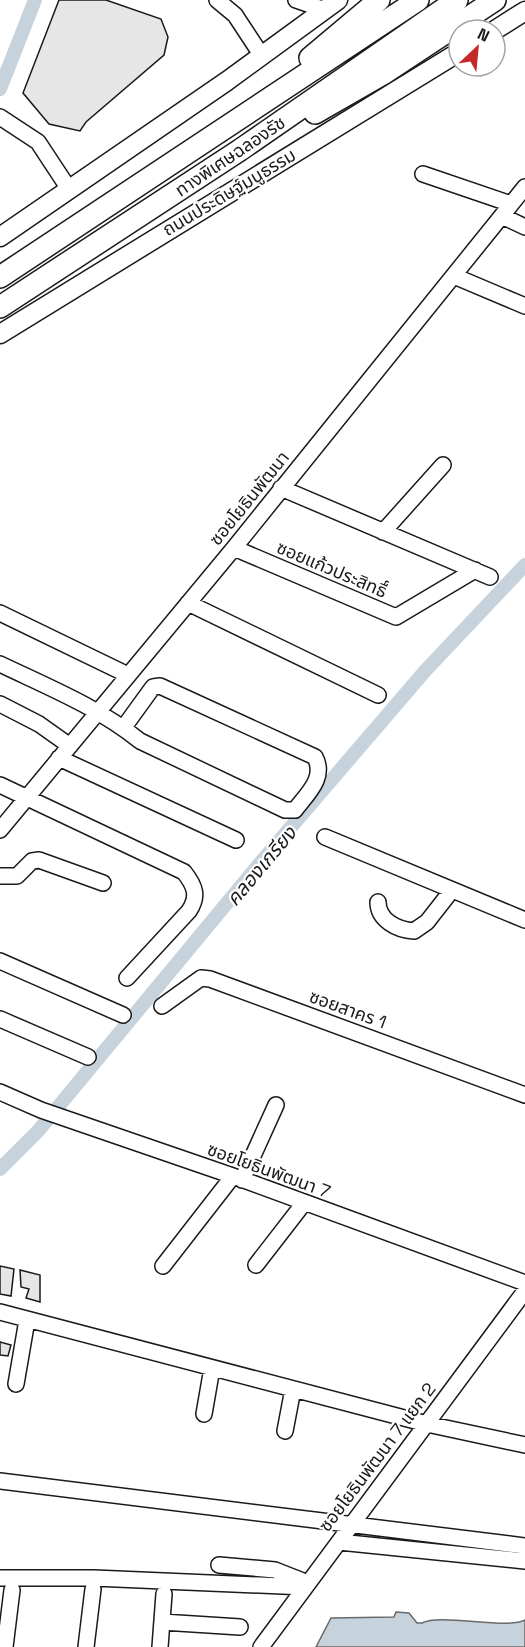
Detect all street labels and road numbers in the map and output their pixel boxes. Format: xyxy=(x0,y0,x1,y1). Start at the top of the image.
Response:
street label: ทางพิเศษฉลองรัช xyxy=(170,111,290,201)
street label: ถนนประดิษฐ์มนูธรรม xyxy=(158,143,300,242)
street label: ซอยโยธินพัฒนา xyxy=(204,446,294,550)
street label: ซอยแก้วประสิทธื์ xyxy=(273,535,391,603)
street label: ซอยสาคร 1 xyxy=(306,984,390,1034)
street label: ซอยโยธินพัฒนา 7 xyxy=(204,1137,334,1203)
street label: ซอยโยธินพัฒนา 7 แยก 2 xyxy=(313,1378,441,1536)

